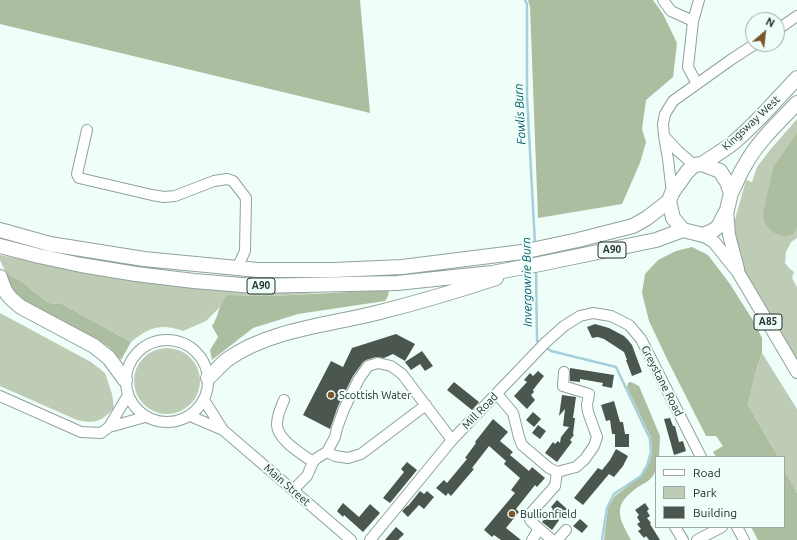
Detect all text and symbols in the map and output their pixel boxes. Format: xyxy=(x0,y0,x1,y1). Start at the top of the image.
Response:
north arrow xyxy=(745,12,785,52)
text: N xyxy=(764,15,777,30)
water label: Fowlis Burn xyxy=(511,83,529,145)
street label: Kingsway West xyxy=(719,93,783,153)
water label: Invergowrie Burn xyxy=(519,237,535,327)
road number: A90 xyxy=(598,242,626,258)
road number: A90 xyxy=(247,278,275,294)
road number: A85 xyxy=(754,314,782,330)
street label: Greystane Road xyxy=(638,343,686,419)
place label: Scottish Water xyxy=(339,388,411,402)
marker: Scottish Water xyxy=(326,390,336,400)
street label: Mill Road xyxy=(459,390,501,432)
legend xyxy=(655,456,785,528)
street label: Main Street xyxy=(261,461,313,509)
text: Road xyxy=(693,466,721,479)
text: Park xyxy=(693,486,717,499)
text: Building xyxy=(693,506,737,519)
place label: Bullionfield xyxy=(520,507,577,521)
marker: Bullionfield xyxy=(507,509,517,519)

